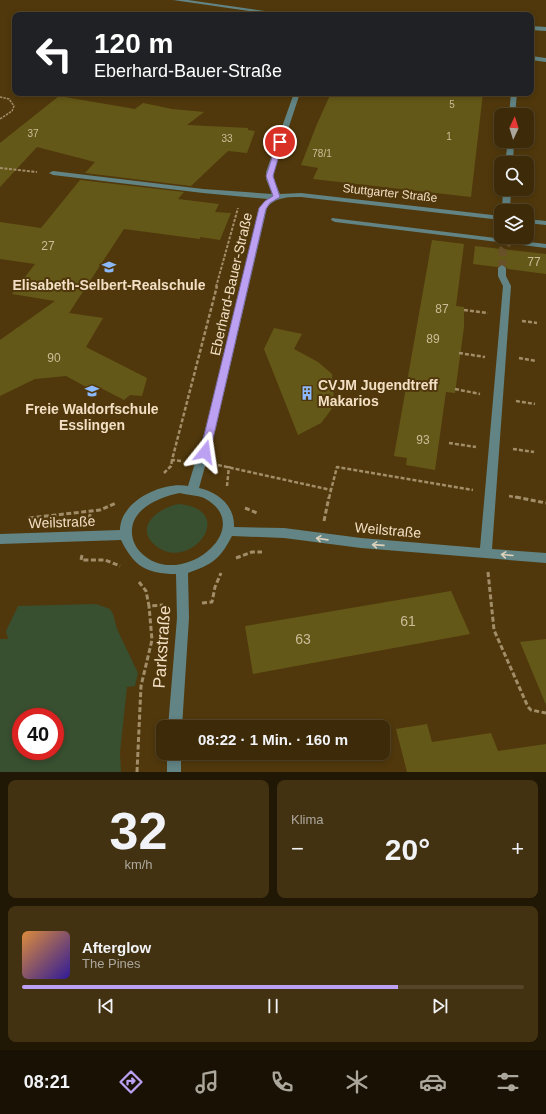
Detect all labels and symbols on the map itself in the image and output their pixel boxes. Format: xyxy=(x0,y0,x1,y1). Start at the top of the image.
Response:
house number: 5 xyxy=(449,99,455,110)
north arrow xyxy=(494,108,534,148)
pin xyxy=(263,125,297,159)
house number: 37 xyxy=(27,128,39,139)
house number: 1 xyxy=(446,131,452,142)
house number: 33 xyxy=(221,133,233,144)
house number: 78/1 xyxy=(312,148,332,159)
street label: Stuttgarter Straße xyxy=(342,181,438,205)
street label: Eberhard-Bauer-Straße xyxy=(207,211,255,357)
house number: 27 xyxy=(41,239,55,253)
house number: 77 xyxy=(527,255,541,269)
school or university icon: Elisabeth-Selbert-Realschule xyxy=(101,259,117,275)
place label: Elisabeth-Selbert-Realschule xyxy=(13,277,206,293)
house number: 87 xyxy=(435,302,449,316)
house number: 89 xyxy=(426,332,440,346)
house number: 90 xyxy=(47,351,61,365)
place label: CVJM Jugendtreff Makarios xyxy=(318,377,438,409)
school or university icon: Freie Waldorfschule Esslingen xyxy=(84,383,100,399)
building icon: CVJM Jugendtreff Makarios xyxy=(299,385,315,401)
place label: Freie Waldorfschule Esslingen xyxy=(25,401,159,433)
position arrow xyxy=(184,431,226,473)
house number: 93 xyxy=(416,433,430,447)
street label: Weilstraße xyxy=(28,513,96,531)
street label: Weilstraße xyxy=(354,519,422,541)
one-way arrow xyxy=(316,535,329,543)
one-way arrow xyxy=(372,541,385,548)
one-way arrow xyxy=(501,551,514,558)
street label: Parkstraße xyxy=(150,605,174,689)
house number: 61 xyxy=(400,613,416,629)
house number: 63 xyxy=(295,631,311,647)
speed limit sign: 40 xyxy=(12,708,64,760)

